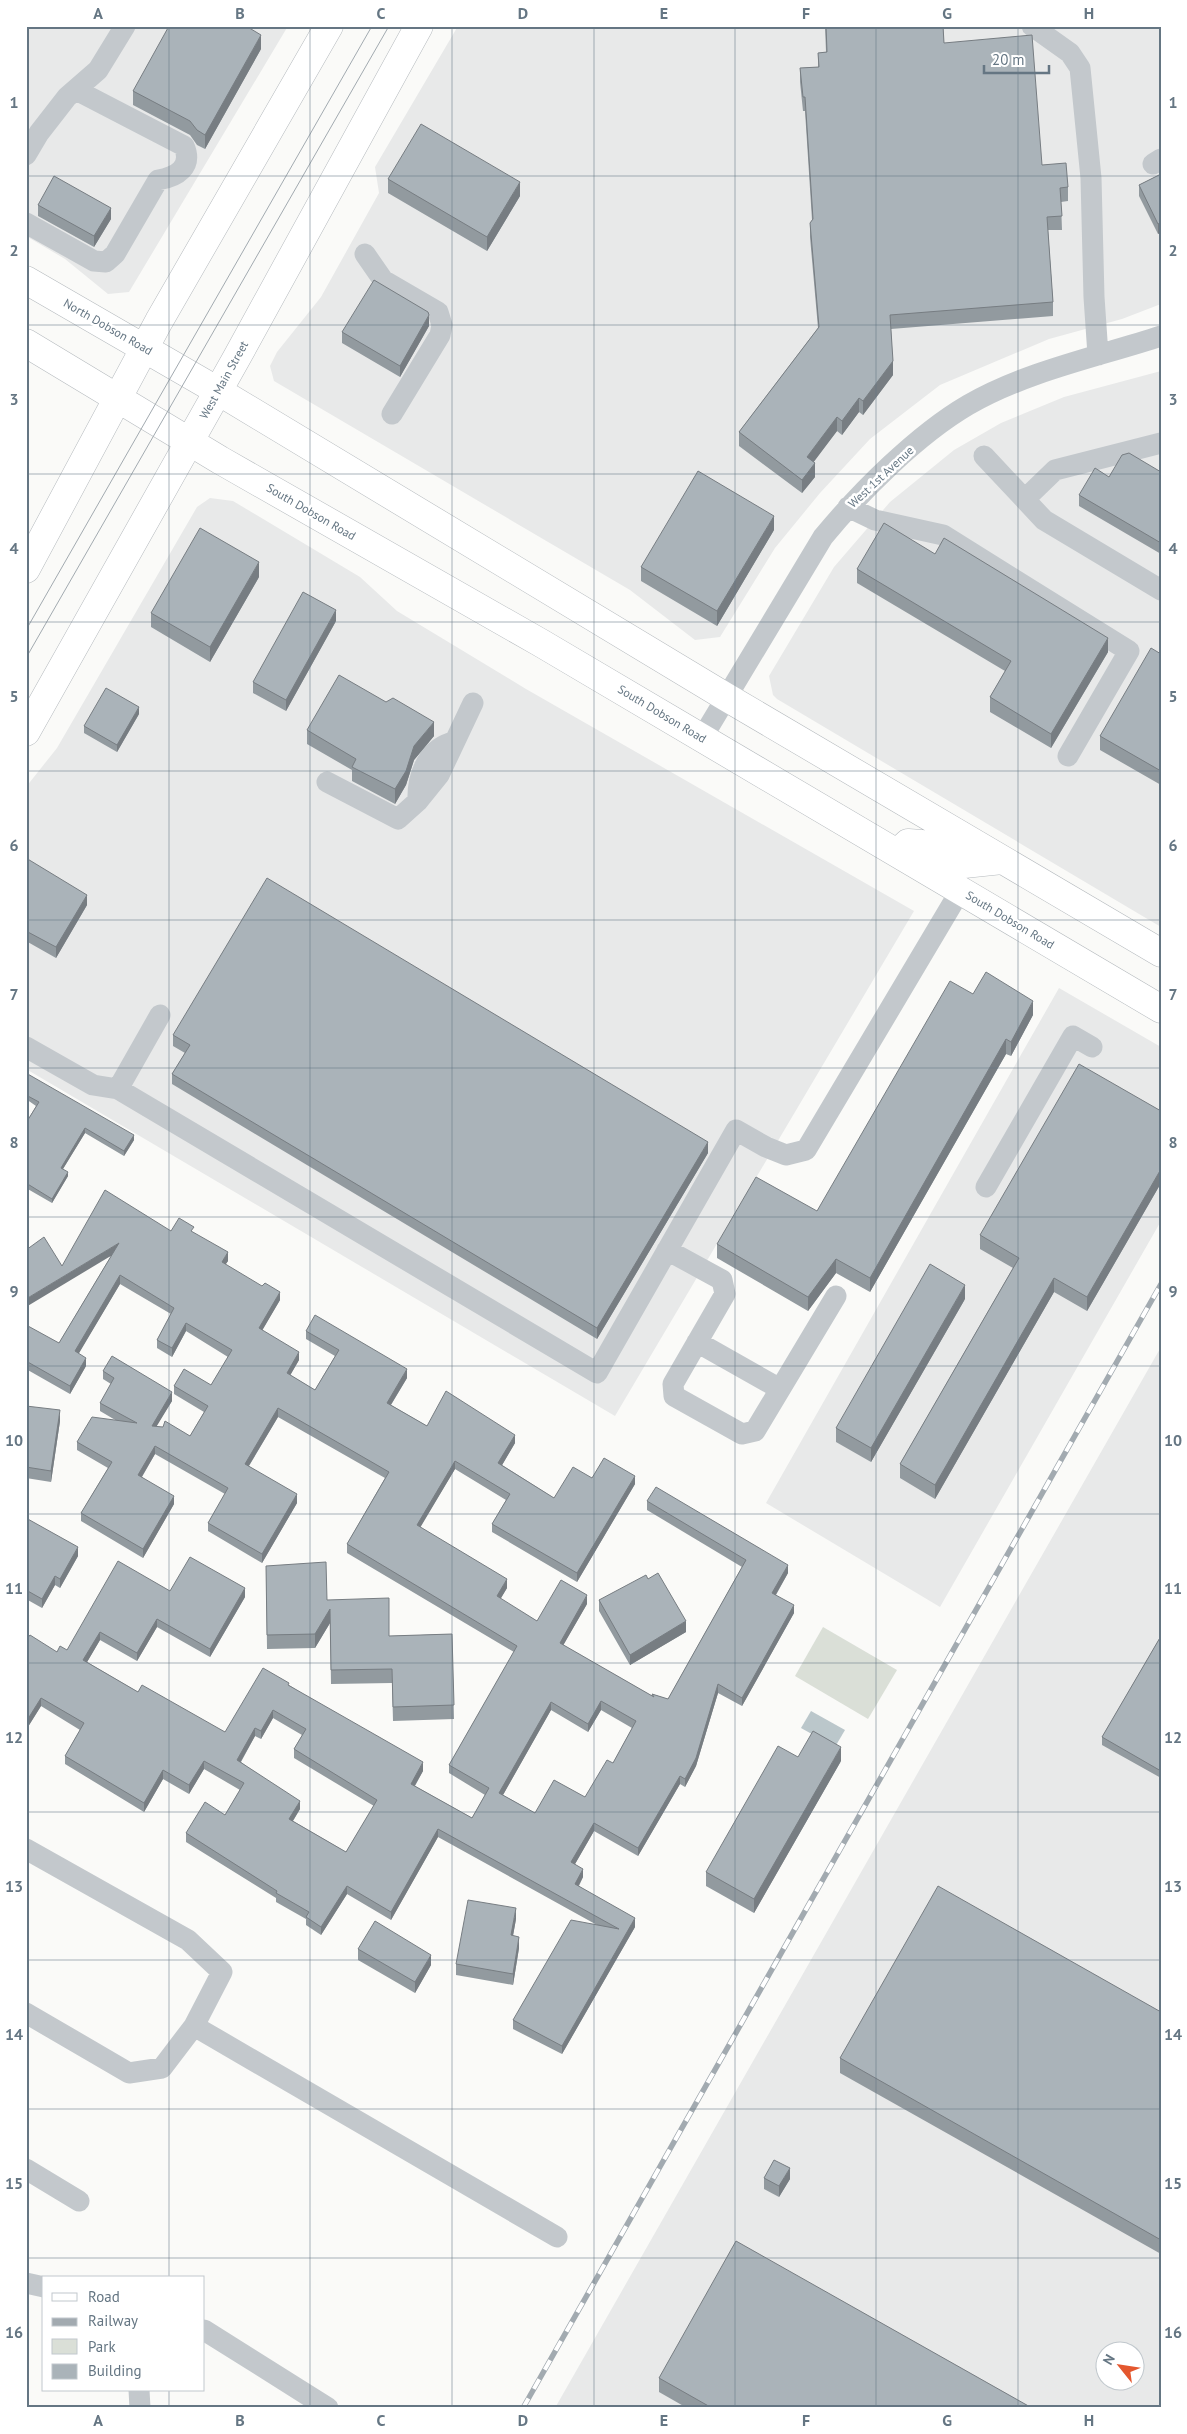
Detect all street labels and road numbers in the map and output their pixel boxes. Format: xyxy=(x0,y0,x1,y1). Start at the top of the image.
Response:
street label: North Dobson Road xyxy=(61,295,155,358)
street label: West Main Street xyxy=(196,338,251,421)
street label: West 1st Avenue xyxy=(845,443,916,511)
street label: South Dobson Road xyxy=(264,480,359,543)
street label: South Dobson Road xyxy=(615,681,709,746)
street label: South Dobson Road xyxy=(963,887,1057,952)

